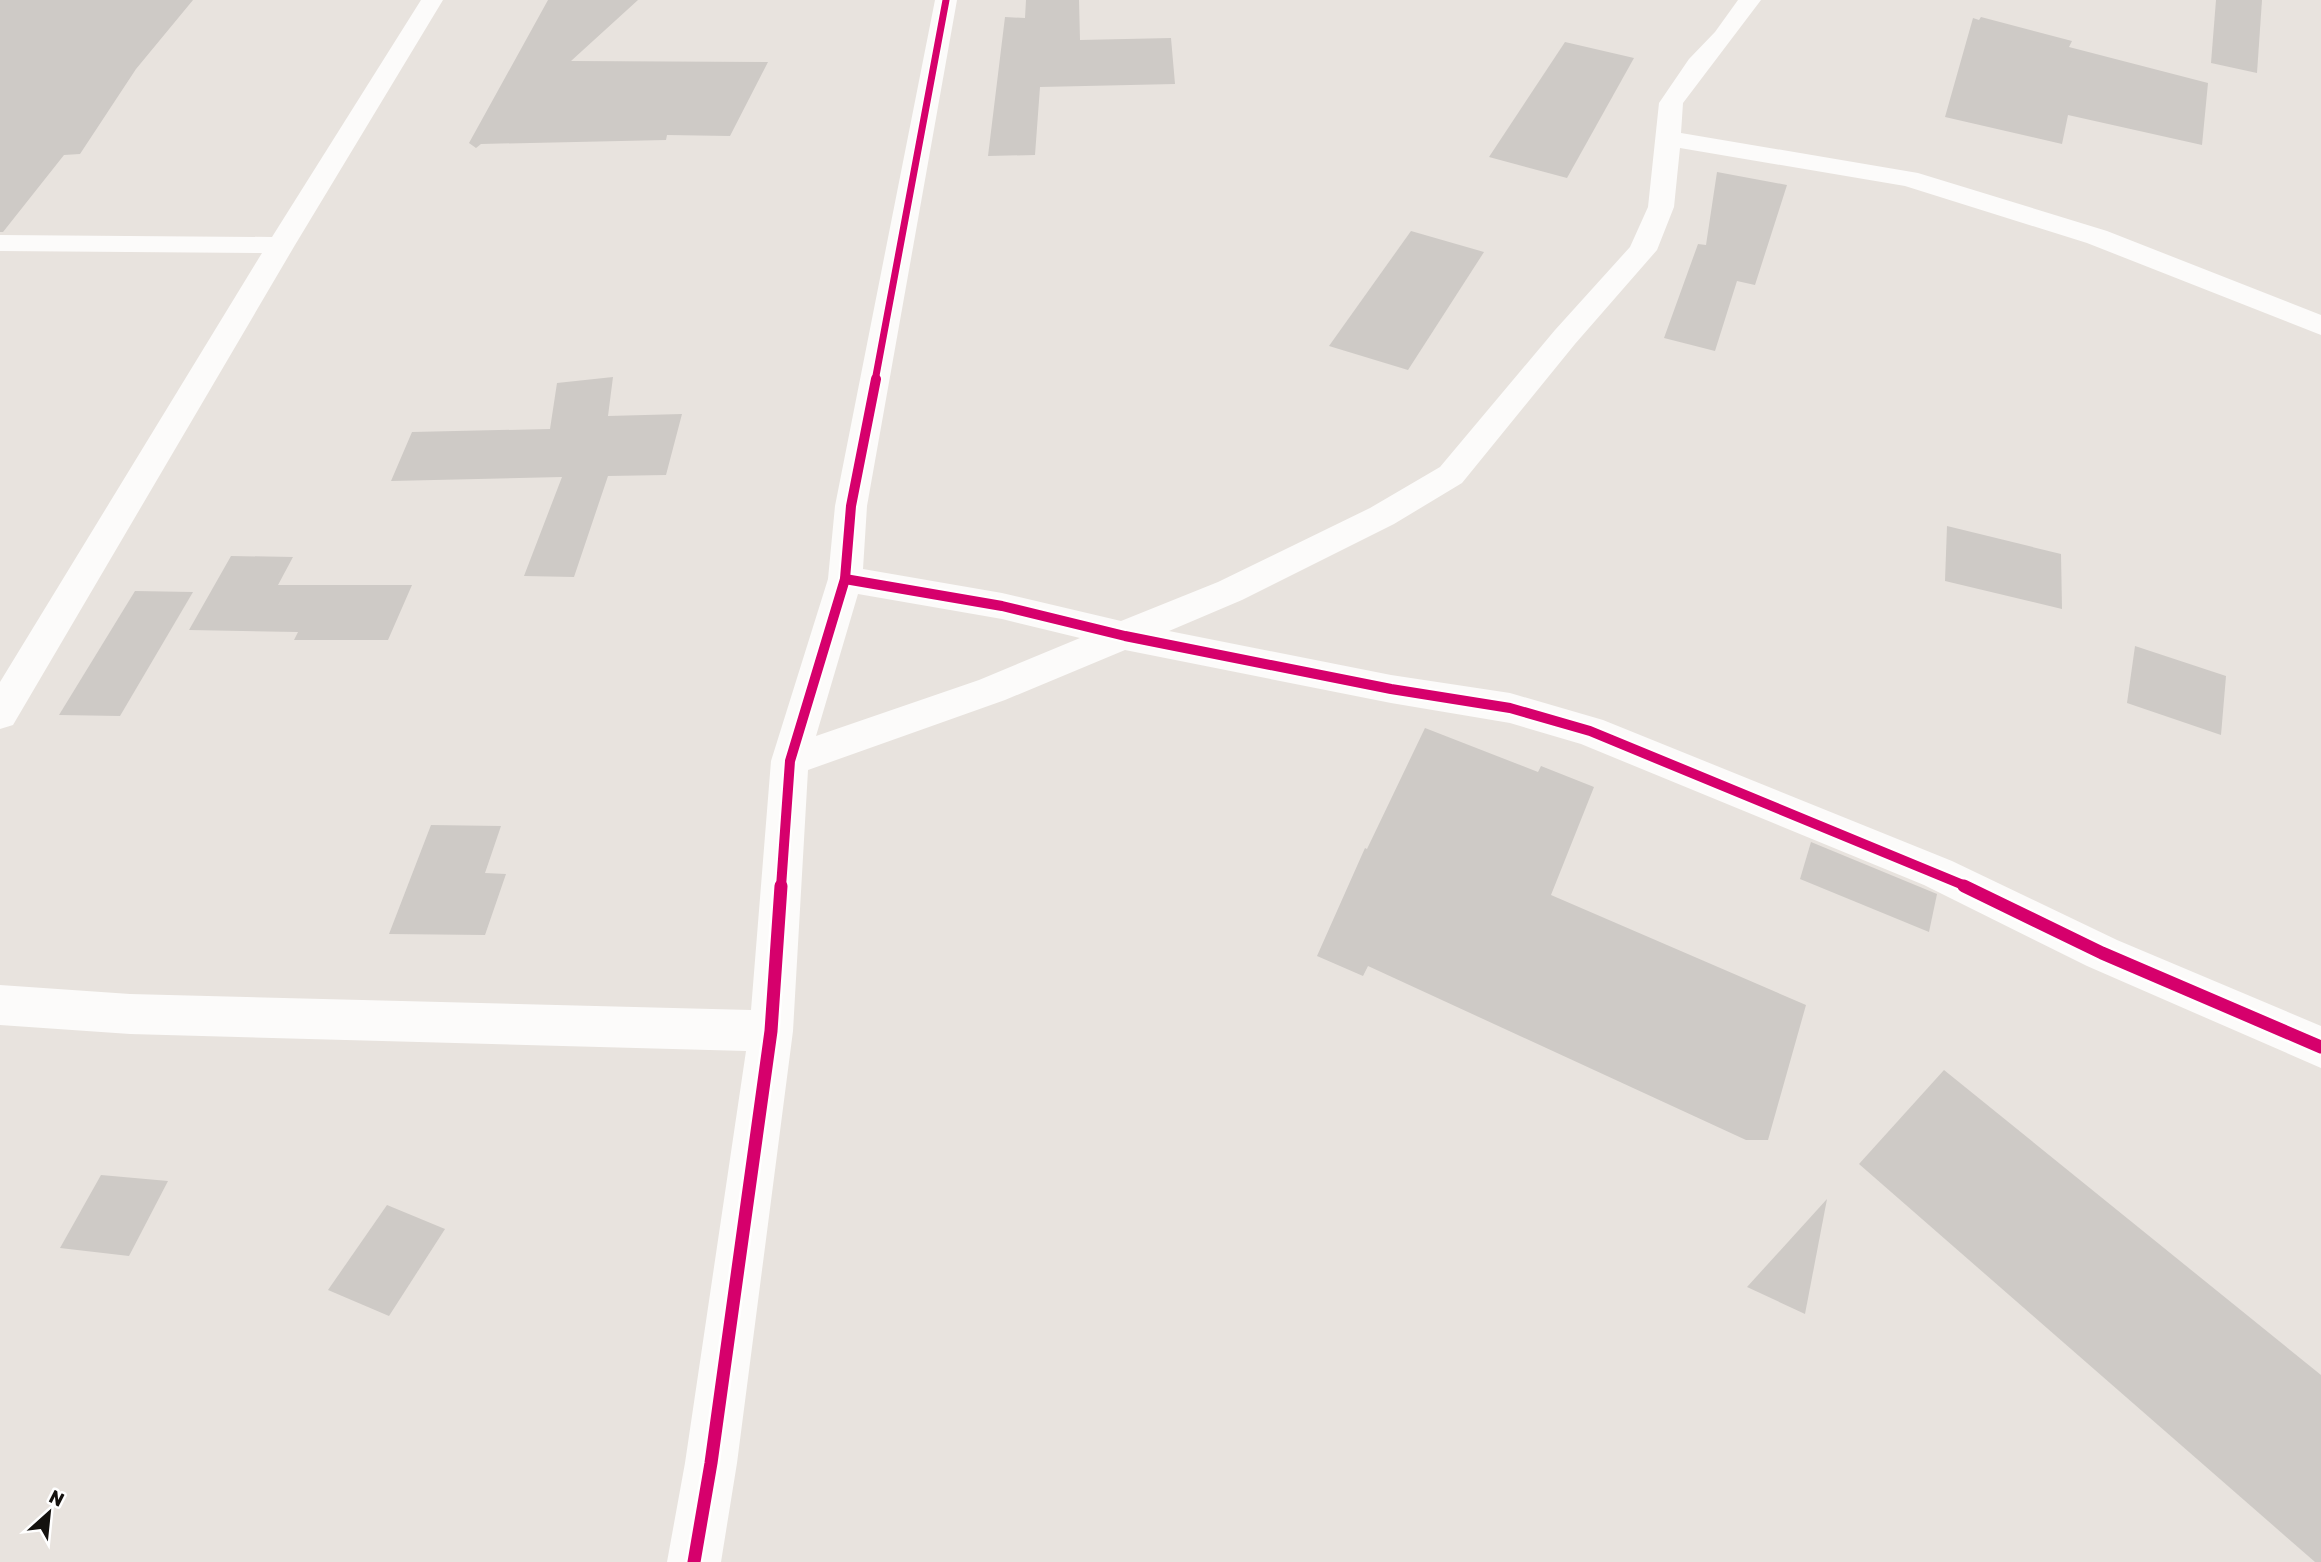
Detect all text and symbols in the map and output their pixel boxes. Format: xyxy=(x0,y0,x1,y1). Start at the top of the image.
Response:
north arrow xyxy=(14,1478,84,1548)
text: N xyxy=(45,1485,68,1512)

